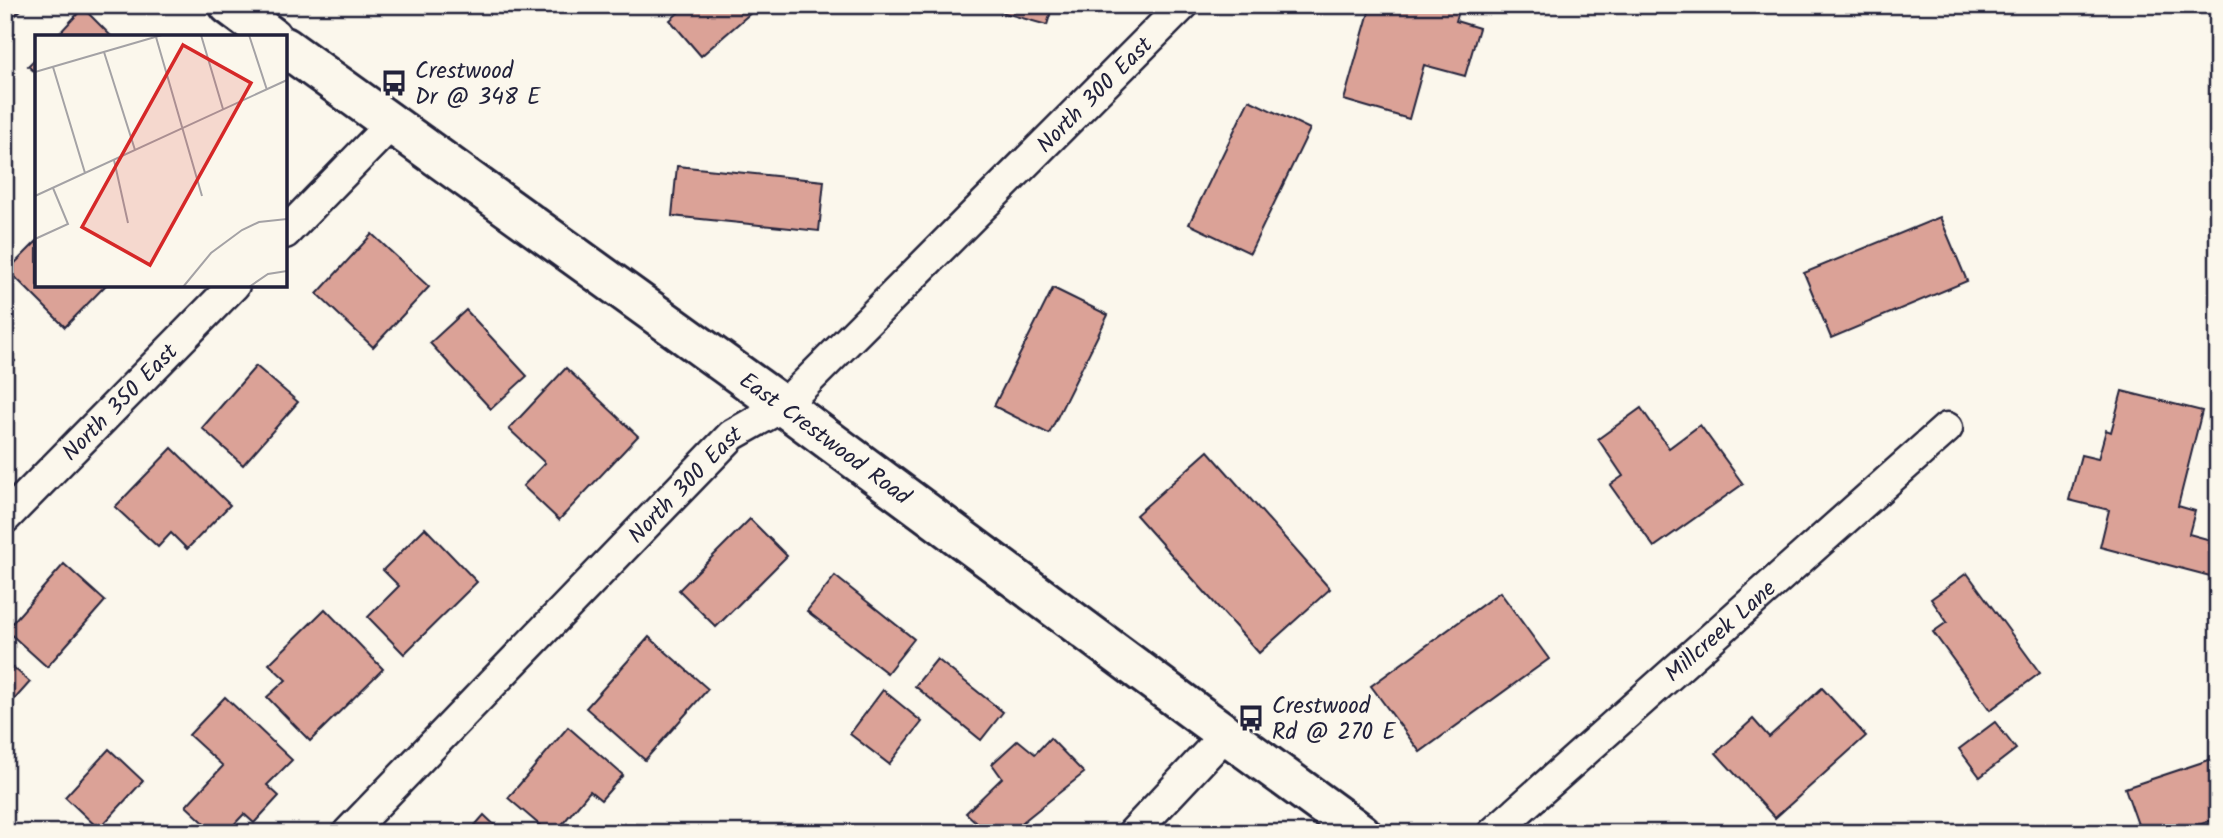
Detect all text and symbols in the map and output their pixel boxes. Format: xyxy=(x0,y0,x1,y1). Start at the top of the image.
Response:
street label: North 300 East xyxy=(1029,28,1163,162)
inset map xyxy=(35,35,287,287)
place label: Crestwood Dr @ 348 E xyxy=(415,54,541,116)
bus stop icon: Crestwood Dr @ 348 E xyxy=(379,68,409,98)
street label: North 350 East xyxy=(54,335,188,470)
street label: East Crestwood Road xyxy=(731,364,918,515)
street label: North 300 East xyxy=(620,417,750,553)
street label: Millcreek Lane xyxy=(1657,572,1785,692)
place label: Crestwood Rd @ 270 E xyxy=(1272,689,1396,751)
bus stop icon: Crestwood Rd @ 270 E xyxy=(1236,703,1266,733)

